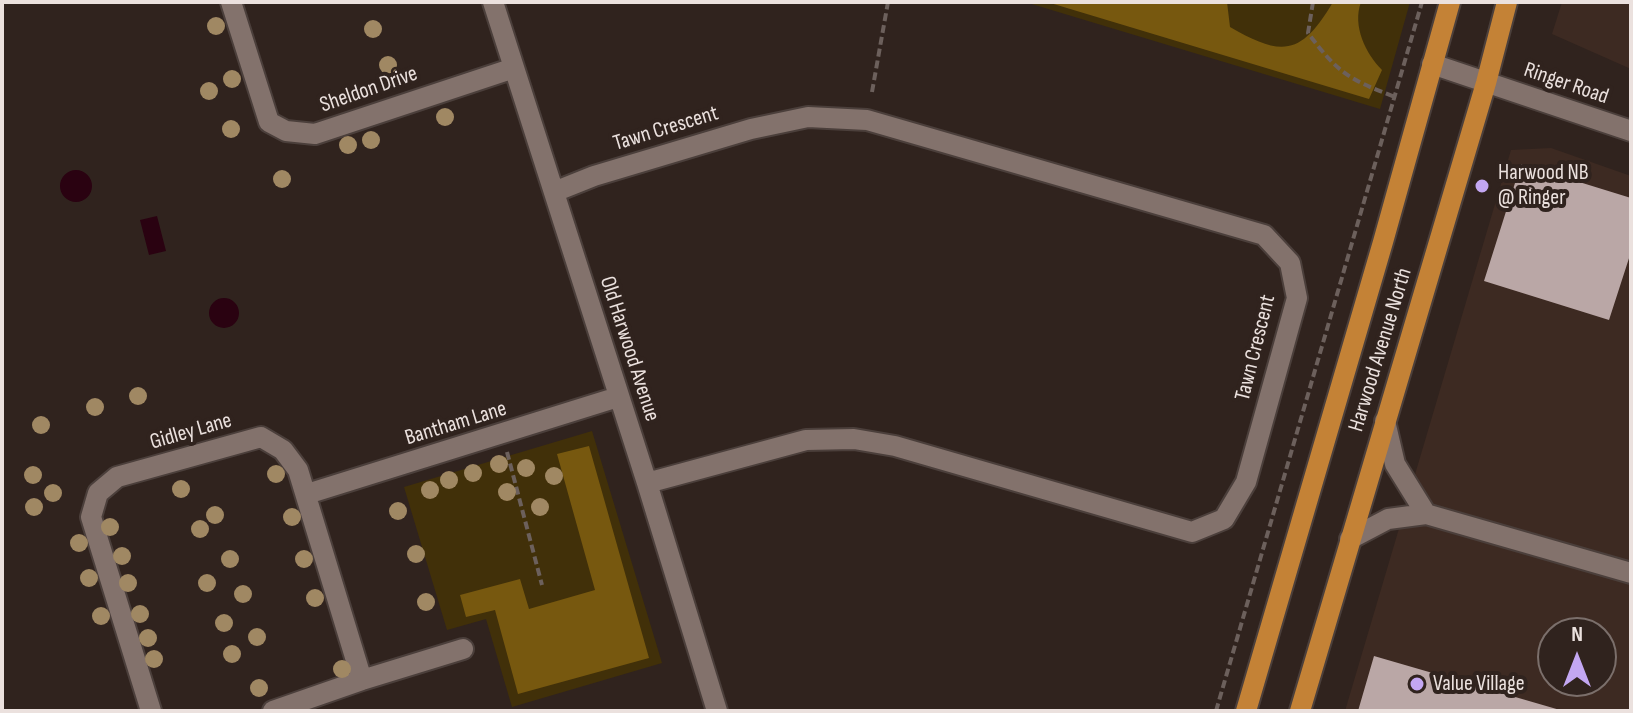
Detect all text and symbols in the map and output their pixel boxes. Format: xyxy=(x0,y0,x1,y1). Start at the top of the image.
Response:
street label: Ringer Road xyxy=(1520,57,1612,111)
street label: Sheldon Drive xyxy=(317,61,421,119)
street label: Tawn Crescent xyxy=(610,101,722,157)
place label: Harwood NB @ Ringer xyxy=(1498,160,1588,212)
marker: Harwood NB @ Ringer xyxy=(1473,177,1491,195)
street label: Harwood Avenue North xyxy=(1344,265,1418,435)
street label: Old Harwood Avenue xyxy=(593,273,665,425)
street label: Tawn Crescent xyxy=(1230,292,1282,404)
street label: Bantham Lane xyxy=(402,396,510,452)
street label: Gidley Lane xyxy=(147,408,235,456)
north arrow xyxy=(1537,617,1617,697)
text: N xyxy=(1571,621,1583,648)
place label: Value Village xyxy=(1433,671,1524,697)
marker: Value Village xyxy=(1408,675,1426,693)

